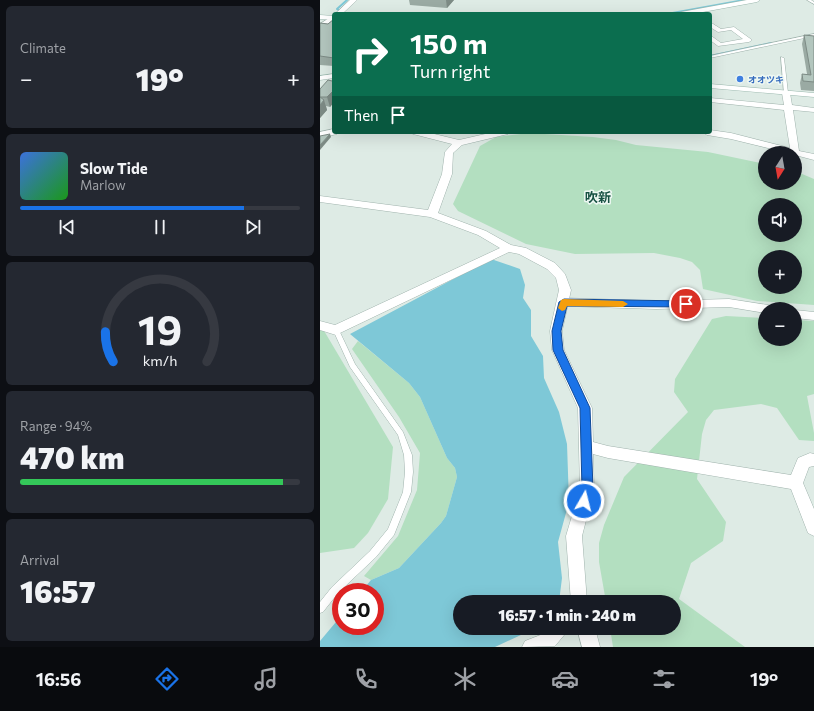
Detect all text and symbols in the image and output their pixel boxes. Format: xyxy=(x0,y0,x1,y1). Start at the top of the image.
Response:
text: 150 m xyxy=(410,26,487,60)
icon: right xyxy=(344,28,396,80)
text: Climate xyxy=(20,40,66,56)
text: 19° xyxy=(136,60,184,97)
text: Turn right xyxy=(410,60,490,82)
text: − xyxy=(20,65,33,92)
text: + xyxy=(287,65,300,92)
marker: オオツキ xyxy=(735,74,745,84)
place label: オオツキ xyxy=(748,74,784,85)
icon: arrive xyxy=(387,104,409,126)
text: Then xyxy=(344,106,379,124)
north arrow xyxy=(758,146,802,190)
map controls xyxy=(758,146,802,346)
text: Slow Tide xyxy=(80,159,148,177)
text: Marlow xyxy=(80,177,126,193)
district label: 吹新 xyxy=(585,189,611,205)
button: sound xyxy=(758,198,802,242)
icon: previous xyxy=(56,216,78,238)
icon: pause xyxy=(149,216,171,238)
icon: next xyxy=(242,216,264,238)
button: + xyxy=(758,250,802,294)
pin xyxy=(669,287,703,321)
icon: arrive xyxy=(675,293,697,315)
text: 19 xyxy=(138,302,182,353)
button: − xyxy=(758,302,802,346)
text: km/h xyxy=(143,350,177,368)
text: Range · 94% xyxy=(20,418,92,434)
text: 470 km xyxy=(20,438,124,475)
position arrow xyxy=(563,480,605,522)
text: Arrival xyxy=(20,552,59,568)
text: 16:57 xyxy=(20,572,96,609)
speed limit sign: 30 xyxy=(332,583,384,635)
text: 16:57 · 1 min · 240 m xyxy=(498,606,636,624)
icon: directions xyxy=(153,665,181,693)
icon: music xyxy=(252,665,280,693)
icon: phone xyxy=(352,665,380,693)
icon: climate xyxy=(451,665,479,693)
icon: car xyxy=(551,665,579,693)
icon: filters xyxy=(650,665,678,693)
text: 16:56 xyxy=(36,668,81,690)
text: 19° xyxy=(750,668,778,690)

